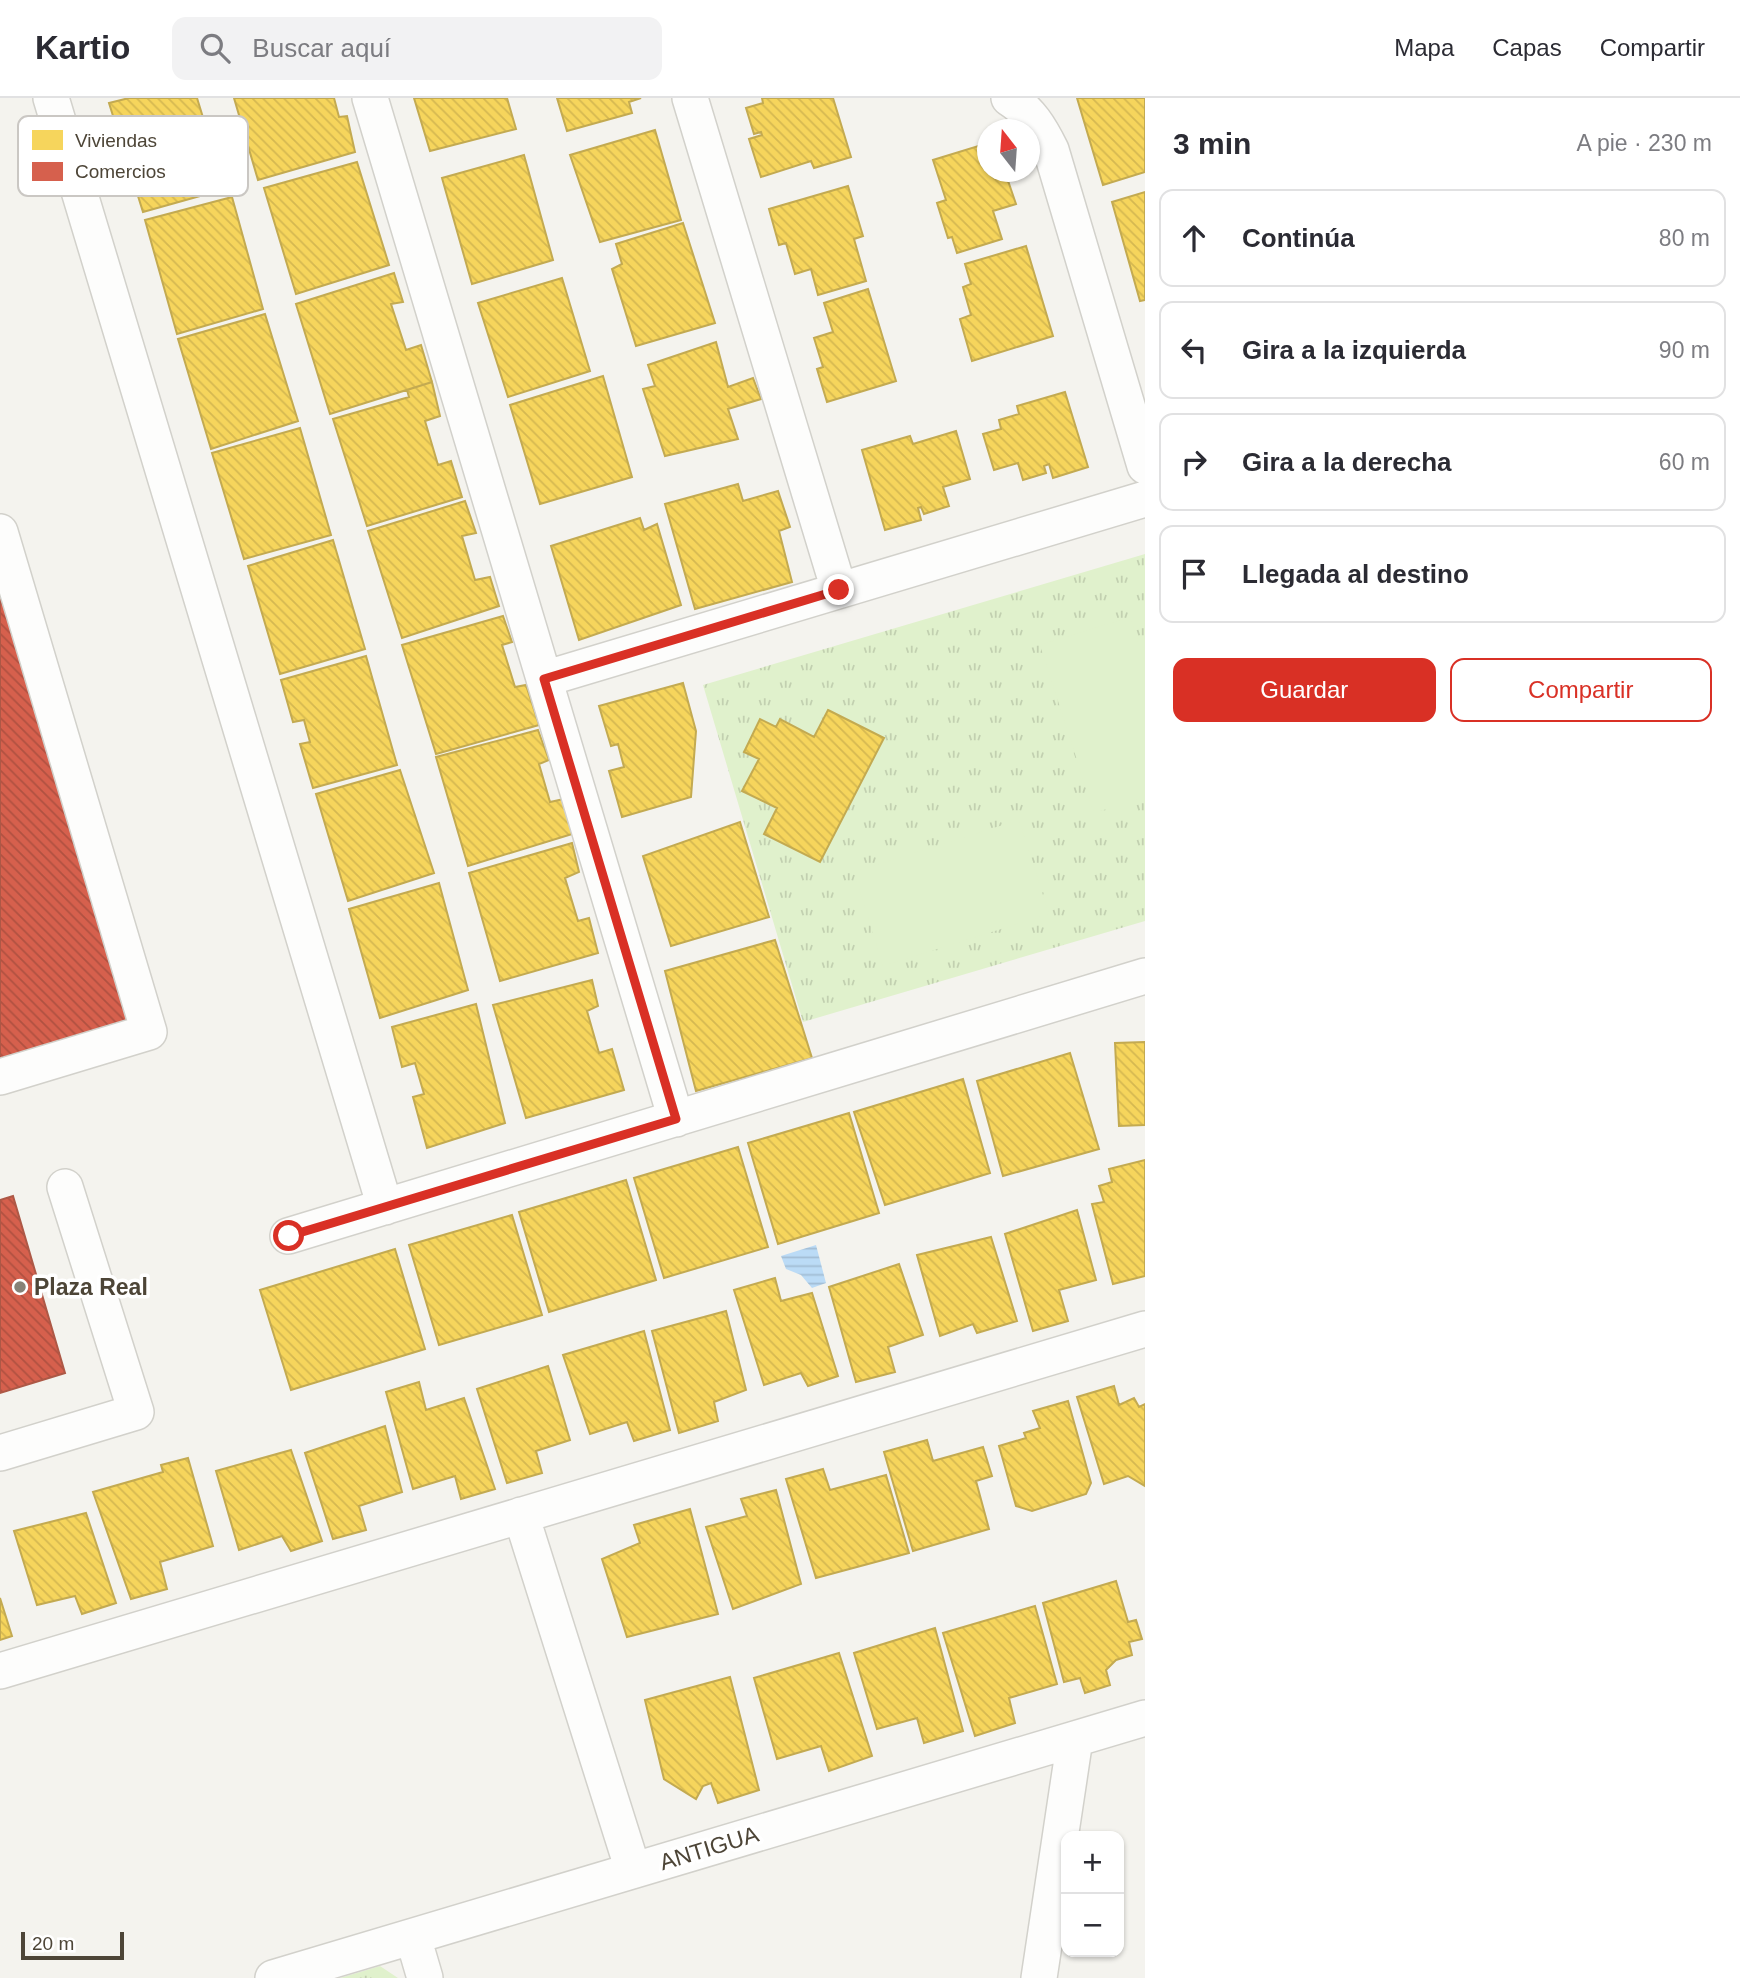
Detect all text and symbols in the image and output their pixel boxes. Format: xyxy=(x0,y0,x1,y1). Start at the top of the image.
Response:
search box xyxy=(172,17,662,80)
text: Kartio xyxy=(35,29,130,66)
icon: search xyxy=(196,29,234,67)
text: Buscar aquí xyxy=(252,33,391,63)
text: Mapa xyxy=(1394,34,1454,61)
text: Capas xyxy=(1492,34,1562,61)
text: Compartir xyxy=(1600,34,1705,61)
legend xyxy=(18,116,248,196)
north arrow xyxy=(977,119,1040,182)
text: 3 min xyxy=(1173,127,1251,160)
text: Viviendas xyxy=(75,130,157,151)
text: A pie · 230 m xyxy=(1576,130,1712,156)
text: Comercios xyxy=(75,161,166,182)
icon: ahead xyxy=(1175,219,1213,257)
text: Continúa xyxy=(1242,223,1355,253)
text: 80 m xyxy=(1659,225,1710,251)
icon: left xyxy=(1175,331,1213,369)
text: Gira a la izquierda xyxy=(1242,335,1466,365)
text: 90 m xyxy=(1659,337,1710,363)
icon: right xyxy=(1175,443,1213,481)
text: Gira a la derecha xyxy=(1242,447,1452,477)
text: 60 m xyxy=(1659,449,1710,475)
icon: arrive xyxy=(1175,555,1213,593)
text: Llegada al destino xyxy=(1242,559,1469,589)
route end xyxy=(823,574,854,605)
button: Guardar xyxy=(1173,658,1436,722)
button: Compartir xyxy=(1450,658,1712,722)
route start xyxy=(273,1220,304,1251)
place label: Plaza Real xyxy=(34,1274,148,1300)
marker: Plaza Real xyxy=(12,1279,28,1295)
street label: ANTIGUA xyxy=(656,1820,762,1875)
map controls xyxy=(1061,1831,1124,1957)
button: + xyxy=(1061,1831,1124,1894)
button: − xyxy=(1061,1894,1124,1957)
scale bar xyxy=(21,1929,124,1961)
text: 20 m xyxy=(32,1933,74,1954)

